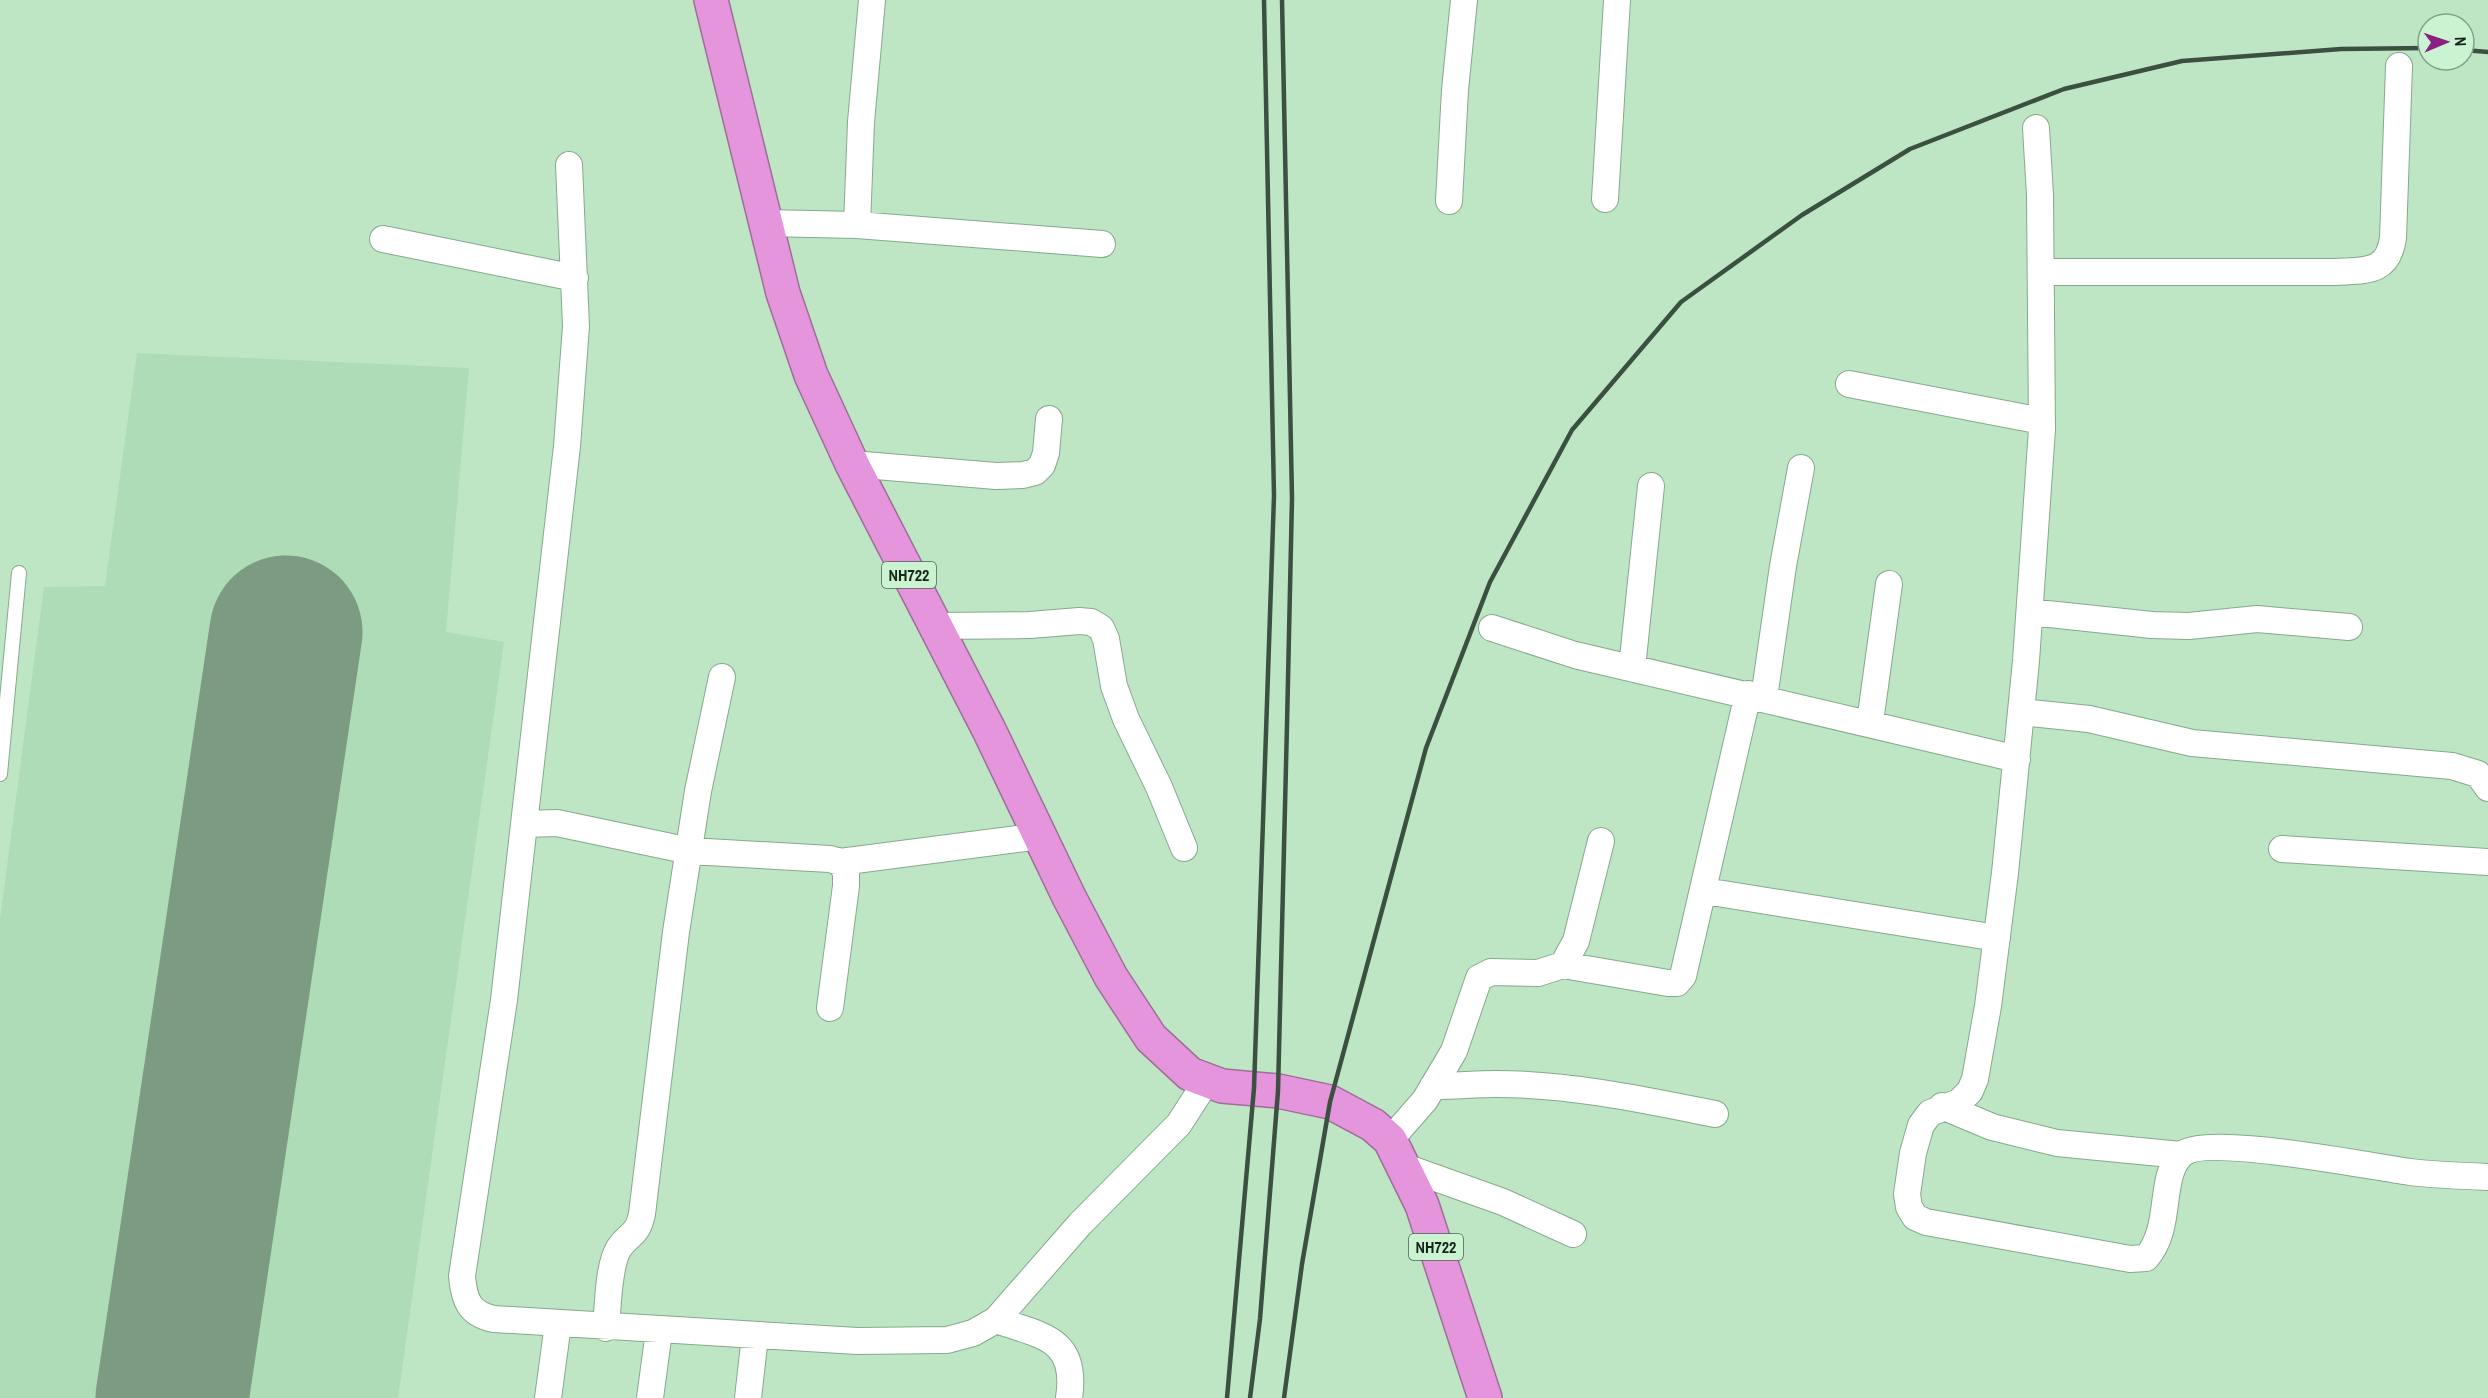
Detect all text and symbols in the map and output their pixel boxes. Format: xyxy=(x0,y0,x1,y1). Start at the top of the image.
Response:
north arrow xyxy=(2416,12,2476,72)
text: N xyxy=(2450,36,2472,47)
road number: NH722 xyxy=(882,562,936,588)
road number: NH722 xyxy=(1409,1234,1463,1260)

